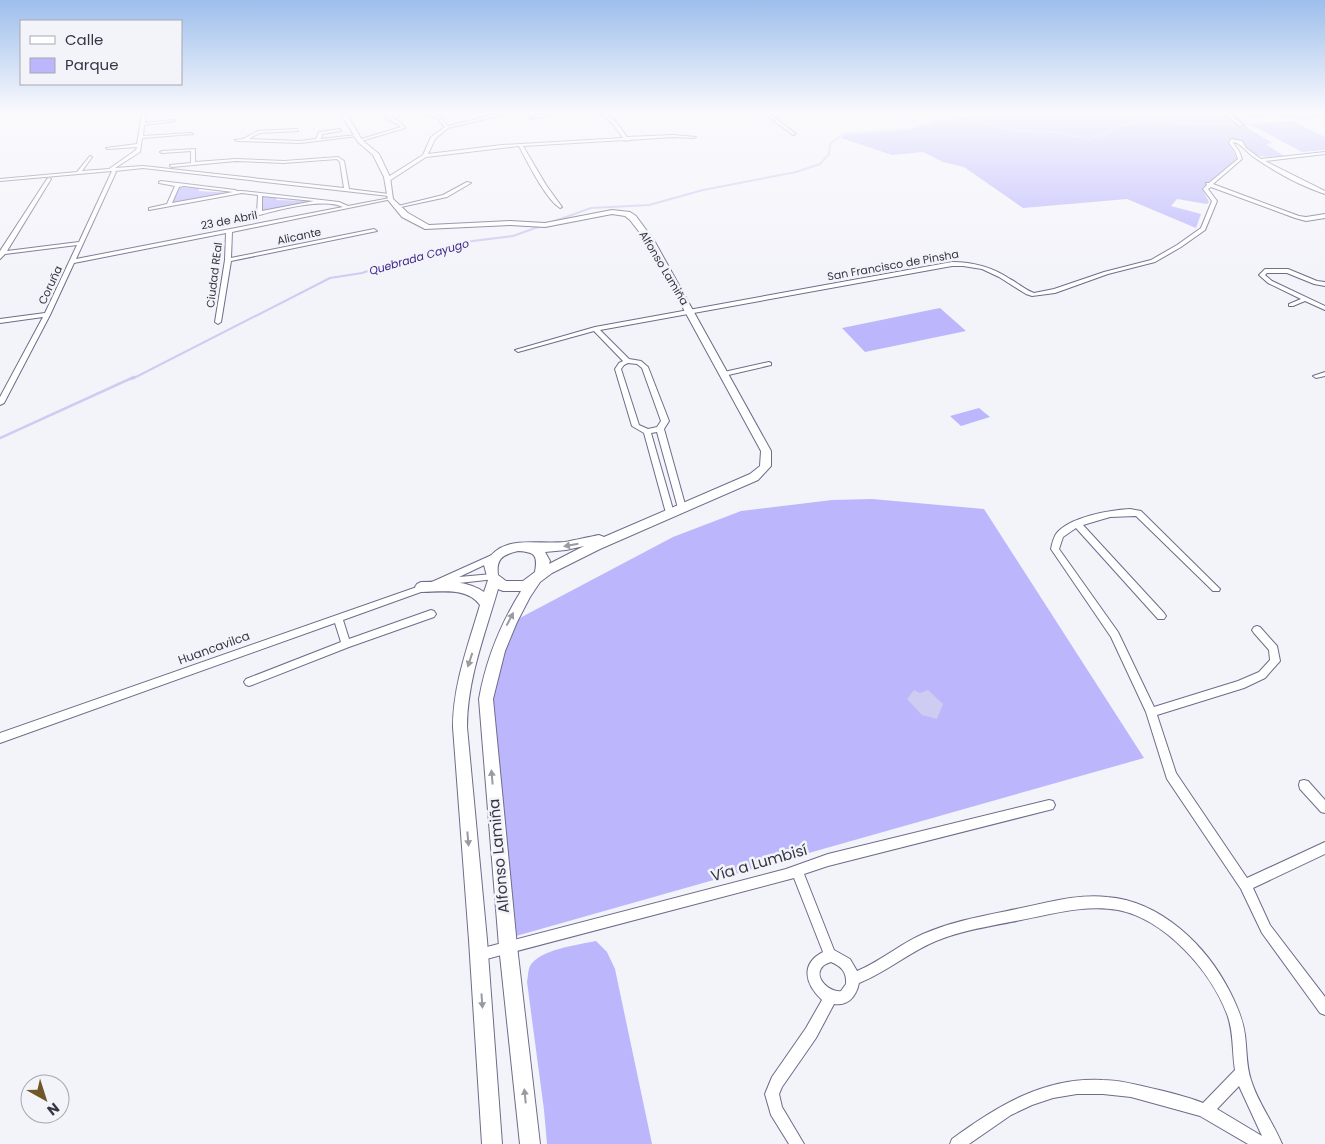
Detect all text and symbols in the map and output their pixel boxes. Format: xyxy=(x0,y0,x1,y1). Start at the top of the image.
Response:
legend xyxy=(20,20,182,85)
text: Calle xyxy=(65,29,103,50)
text: Parque xyxy=(65,54,118,75)
street label: 23 de Abril xyxy=(199,207,259,233)
street label: Alicante xyxy=(275,223,323,248)
street label: Alfonso Lamiña xyxy=(635,228,693,308)
water label: Quebrada Cayugo xyxy=(367,235,471,279)
street label: Ciudad REal xyxy=(202,241,226,309)
street label: San Francisco de Pinsha xyxy=(826,246,960,284)
street label: Coruña xyxy=(34,263,66,307)
one-way arrow xyxy=(562,541,578,549)
one-way arrow xyxy=(506,612,514,627)
street label: Huancavilca xyxy=(176,627,252,668)
one-way arrow xyxy=(466,653,473,668)
one-way arrow xyxy=(488,769,496,785)
street label: Alfonso Lamiña xyxy=(483,798,514,914)
one-way arrow xyxy=(465,831,473,847)
street label: Vía a Lumbisí xyxy=(708,839,810,886)
one-way arrow xyxy=(478,993,486,1009)
north arrow xyxy=(20,1074,70,1124)
one-way arrow xyxy=(521,1087,529,1103)
text: N xyxy=(43,1098,64,1120)

